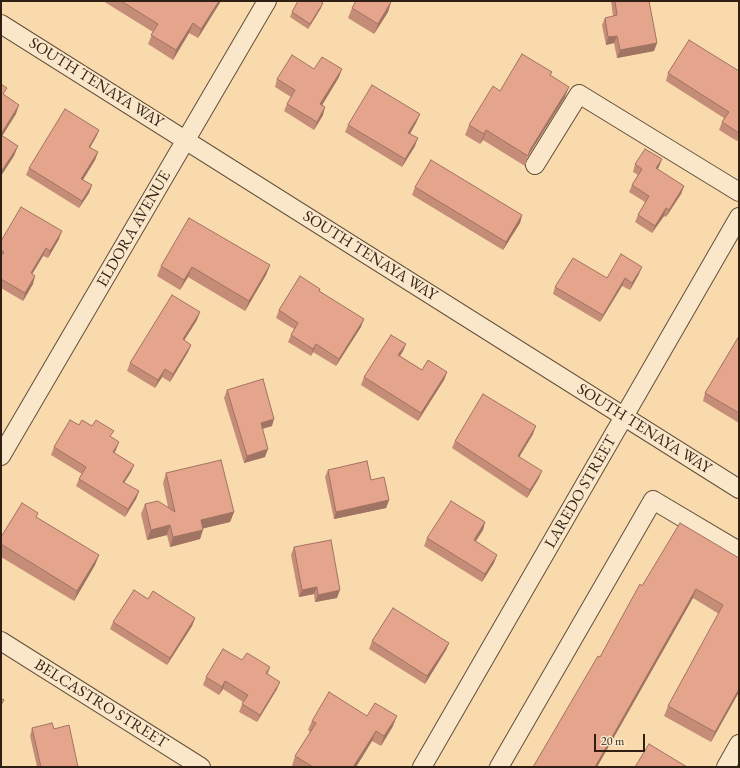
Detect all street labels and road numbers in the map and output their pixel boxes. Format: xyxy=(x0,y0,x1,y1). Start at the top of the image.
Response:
street label: SOUTH TENAYA WAY xyxy=(25,34,167,132)
street label: ELDORA AVENUE xyxy=(93,167,175,291)
street label: SOUTH TENAYA WAY xyxy=(299,207,441,305)
street label: SOUTH TENAYA WAY xyxy=(573,380,715,478)
street label: LAREDO STREET xyxy=(541,432,621,552)
street label: BELCASTRO STREET xyxy=(31,655,171,753)

